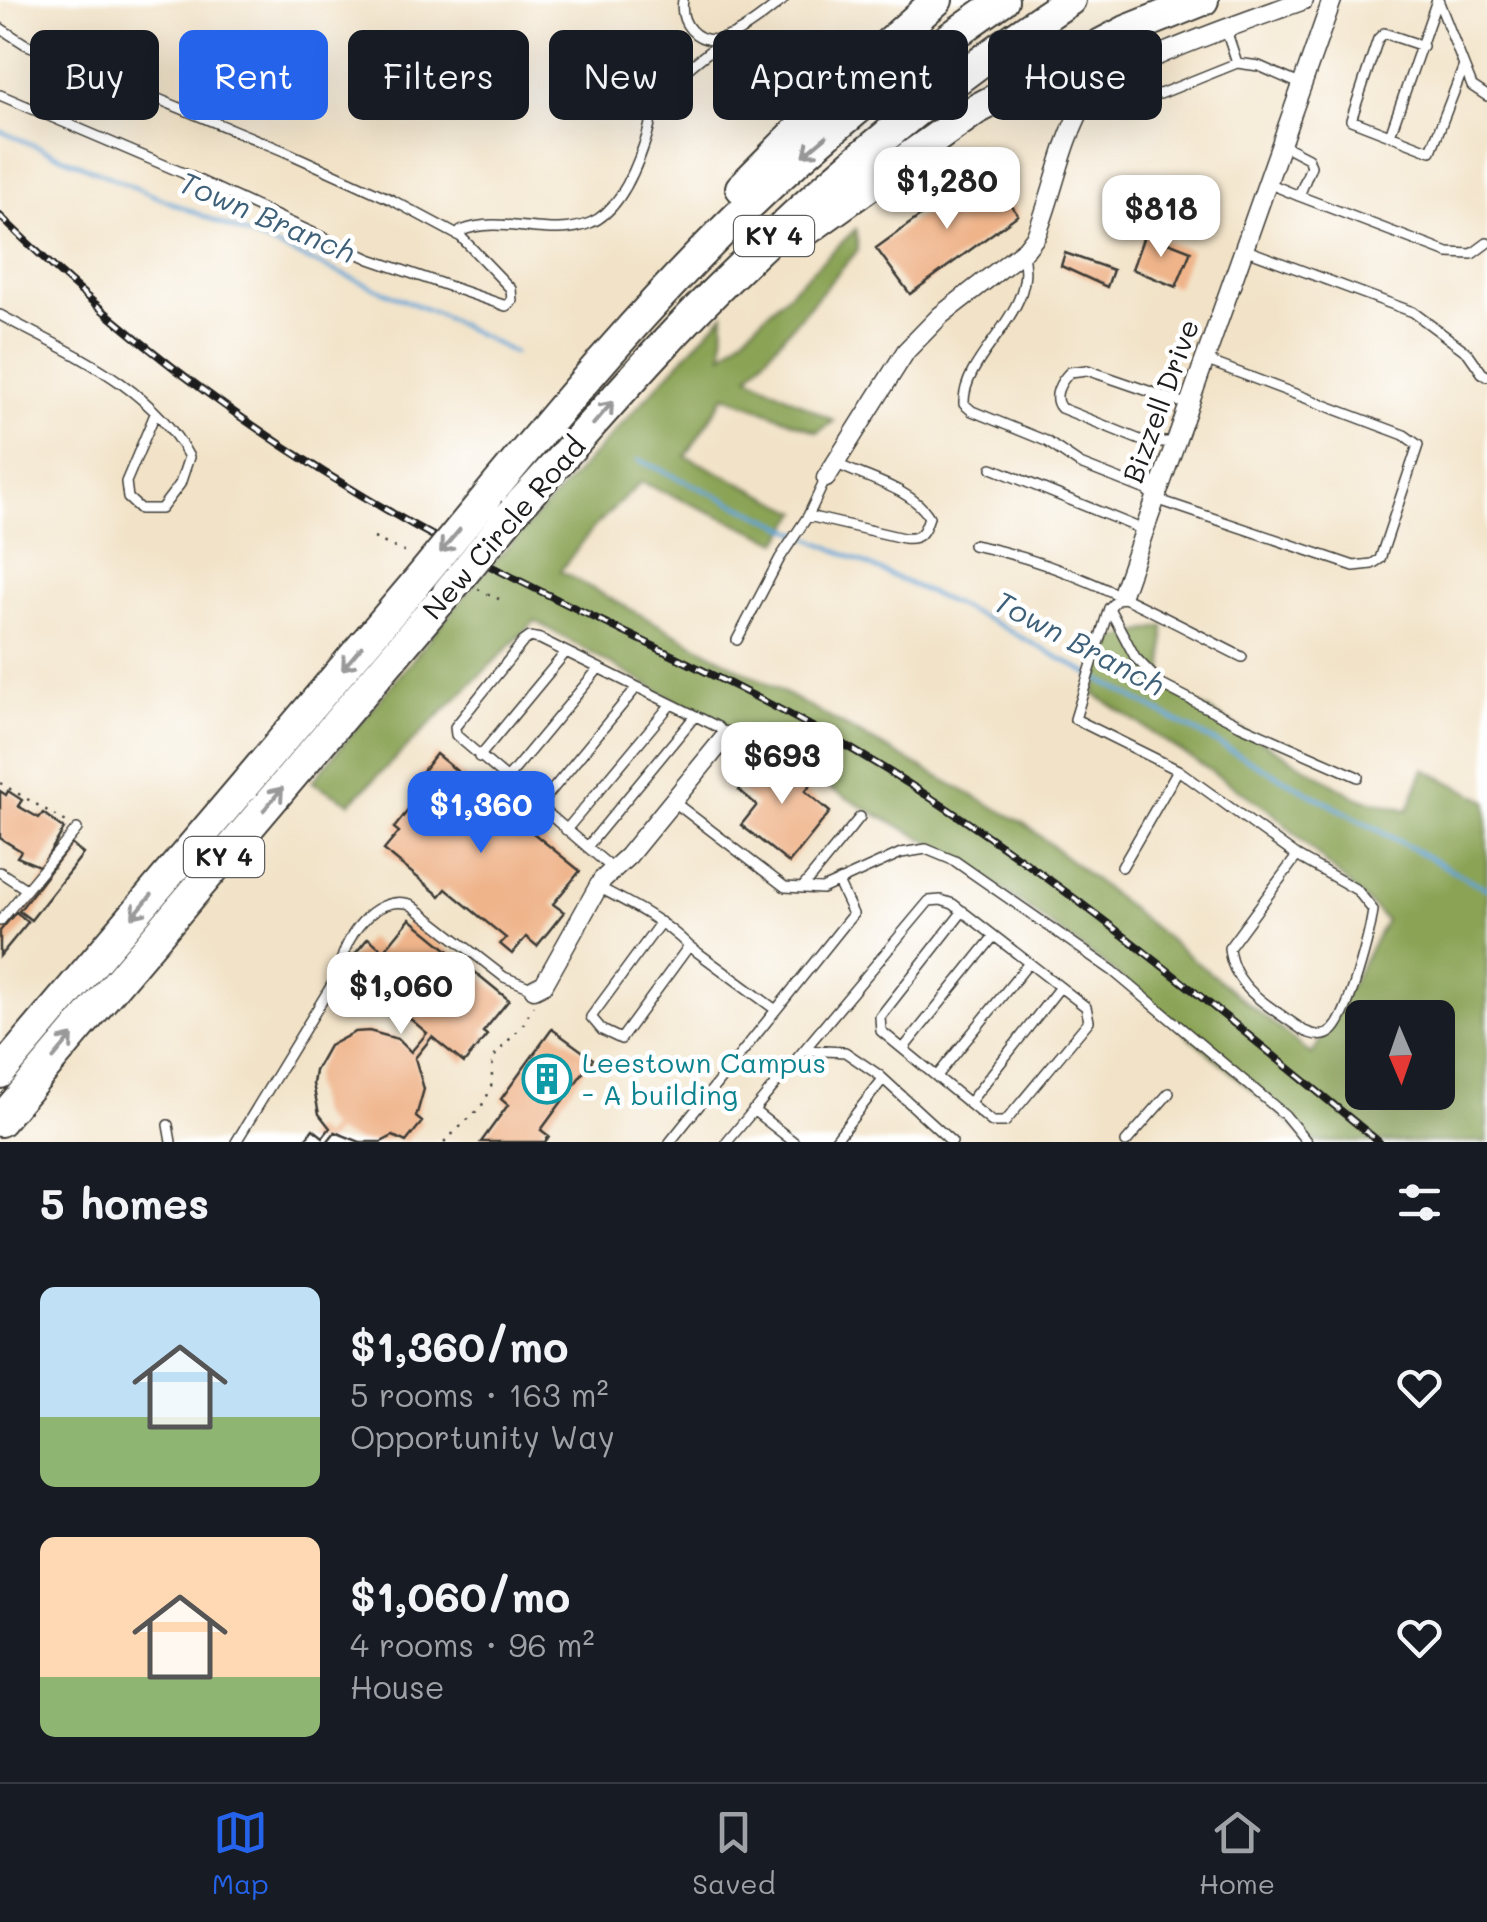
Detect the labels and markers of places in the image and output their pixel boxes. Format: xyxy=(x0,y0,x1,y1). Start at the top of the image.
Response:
pin: $1,280 xyxy=(866,147,1028,232)
pin: $818 xyxy=(1102,175,1220,260)
pin: $693 xyxy=(723,722,841,807)
pin: $1,360 xyxy=(400,771,562,856)
pin: $1,060 xyxy=(320,952,482,1037)
place label: Leestown Campus - A building xyxy=(582,1044,826,1112)
building icon: Leestown Campus - A building xyxy=(521,1053,573,1105)

